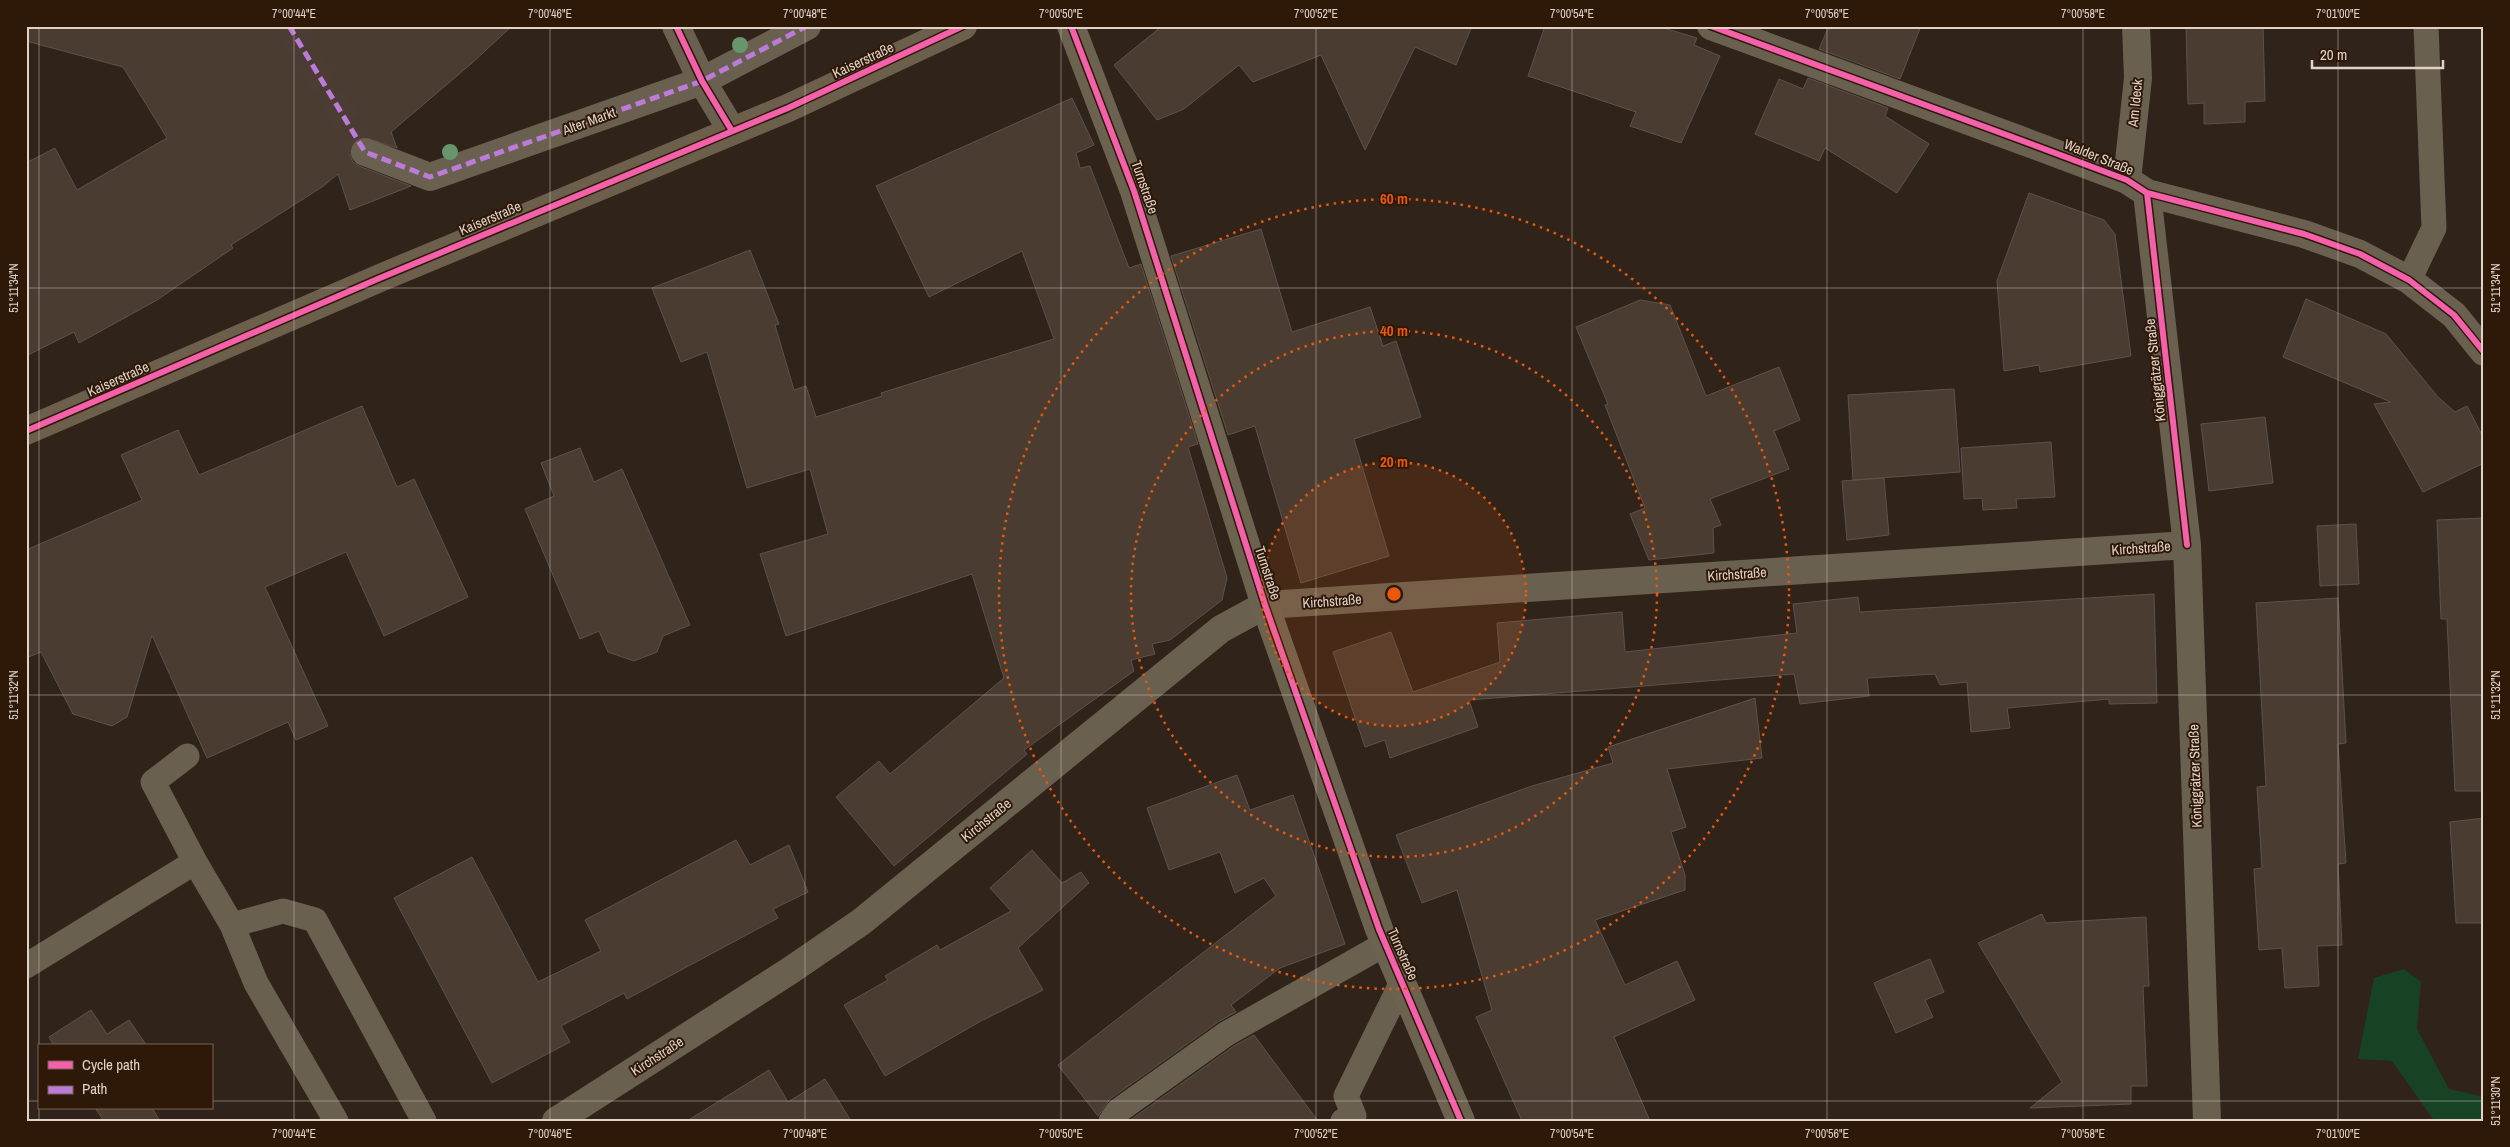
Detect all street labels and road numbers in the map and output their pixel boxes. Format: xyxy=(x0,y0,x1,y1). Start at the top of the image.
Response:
street label: Kaiserstraße xyxy=(829,38,897,82)
street label: Am Ideck xyxy=(2123,78,2146,129)
street label: Alter Markt xyxy=(559,103,618,139)
street label: Walder Straße xyxy=(2062,135,2136,179)
street label: Turnstraße xyxy=(1128,158,1162,216)
street label: Kaiserstraße xyxy=(456,197,524,239)
street label: Königgrätzer Straße xyxy=(2141,318,2169,422)
street label: Kaiserstraße xyxy=(84,357,152,401)
street label: Kirchstraße xyxy=(2111,537,2171,559)
street label: Turnstraße xyxy=(1251,544,1285,602)
street label: Kirchstraße xyxy=(1707,563,1767,585)
street label: Kirchstraße xyxy=(1302,590,1362,612)
street label: Königgrätzer Straße xyxy=(2184,724,2206,828)
street label: Kirchstraße xyxy=(957,794,1015,846)
street label: Turnstraße xyxy=(1384,925,1422,983)
street label: Kirchstraße xyxy=(627,1032,687,1080)

